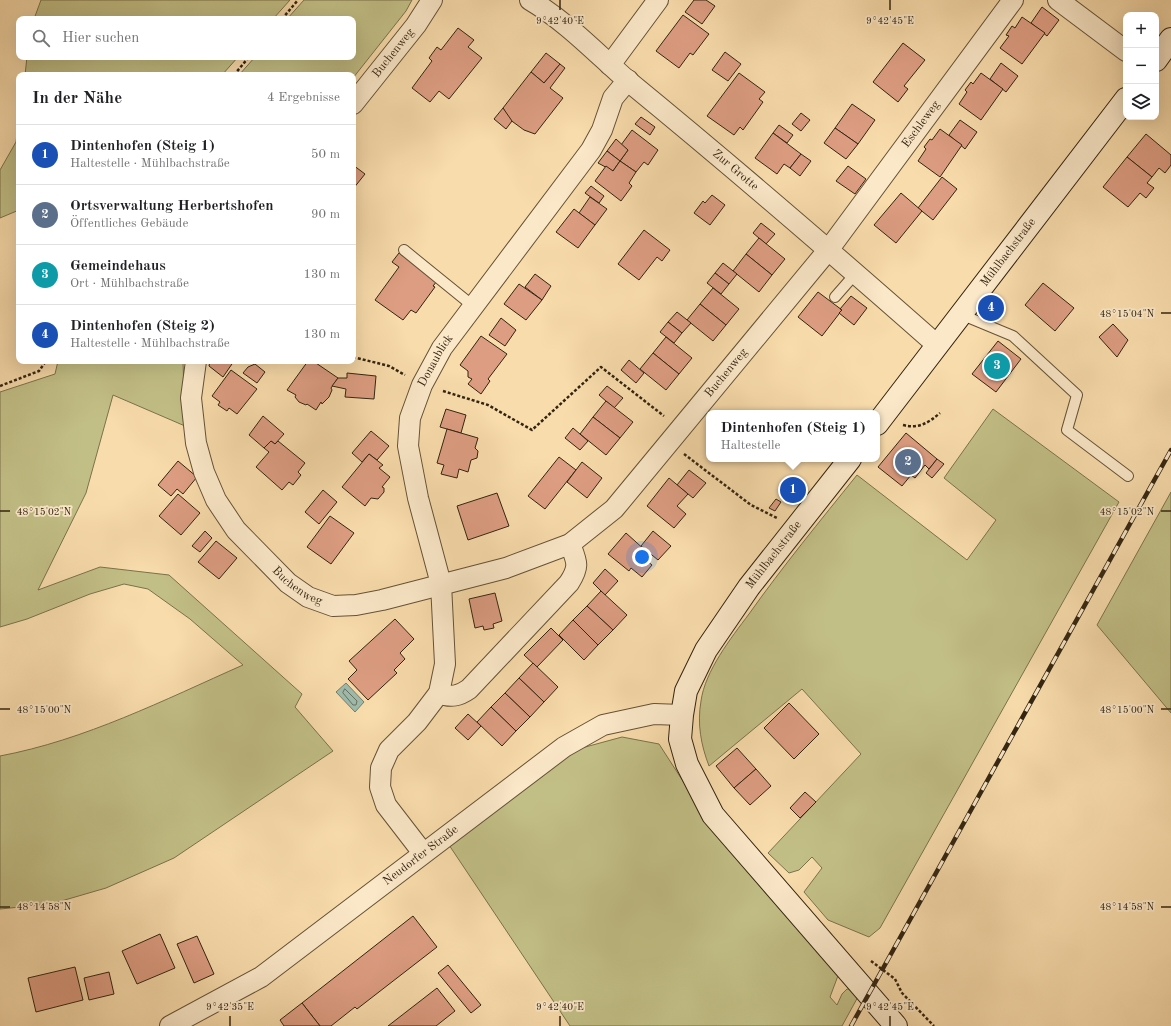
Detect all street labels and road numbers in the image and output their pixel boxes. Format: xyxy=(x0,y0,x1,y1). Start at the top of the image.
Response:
street label: Buchenweg xyxy=(370,26,417,80)
street label: Eschleweg xyxy=(900,98,943,150)
street label: Zur Grotte xyxy=(710,148,761,193)
street label: Mühlbachstraße xyxy=(979,216,1038,289)
street label: Donaublick xyxy=(416,332,456,389)
street label: Buchenweg xyxy=(703,346,750,400)
street label: Mühlbachstraße xyxy=(744,519,804,591)
street label: Buchenweg xyxy=(270,564,324,608)
street label: Neudorfer Straße xyxy=(381,823,461,888)

